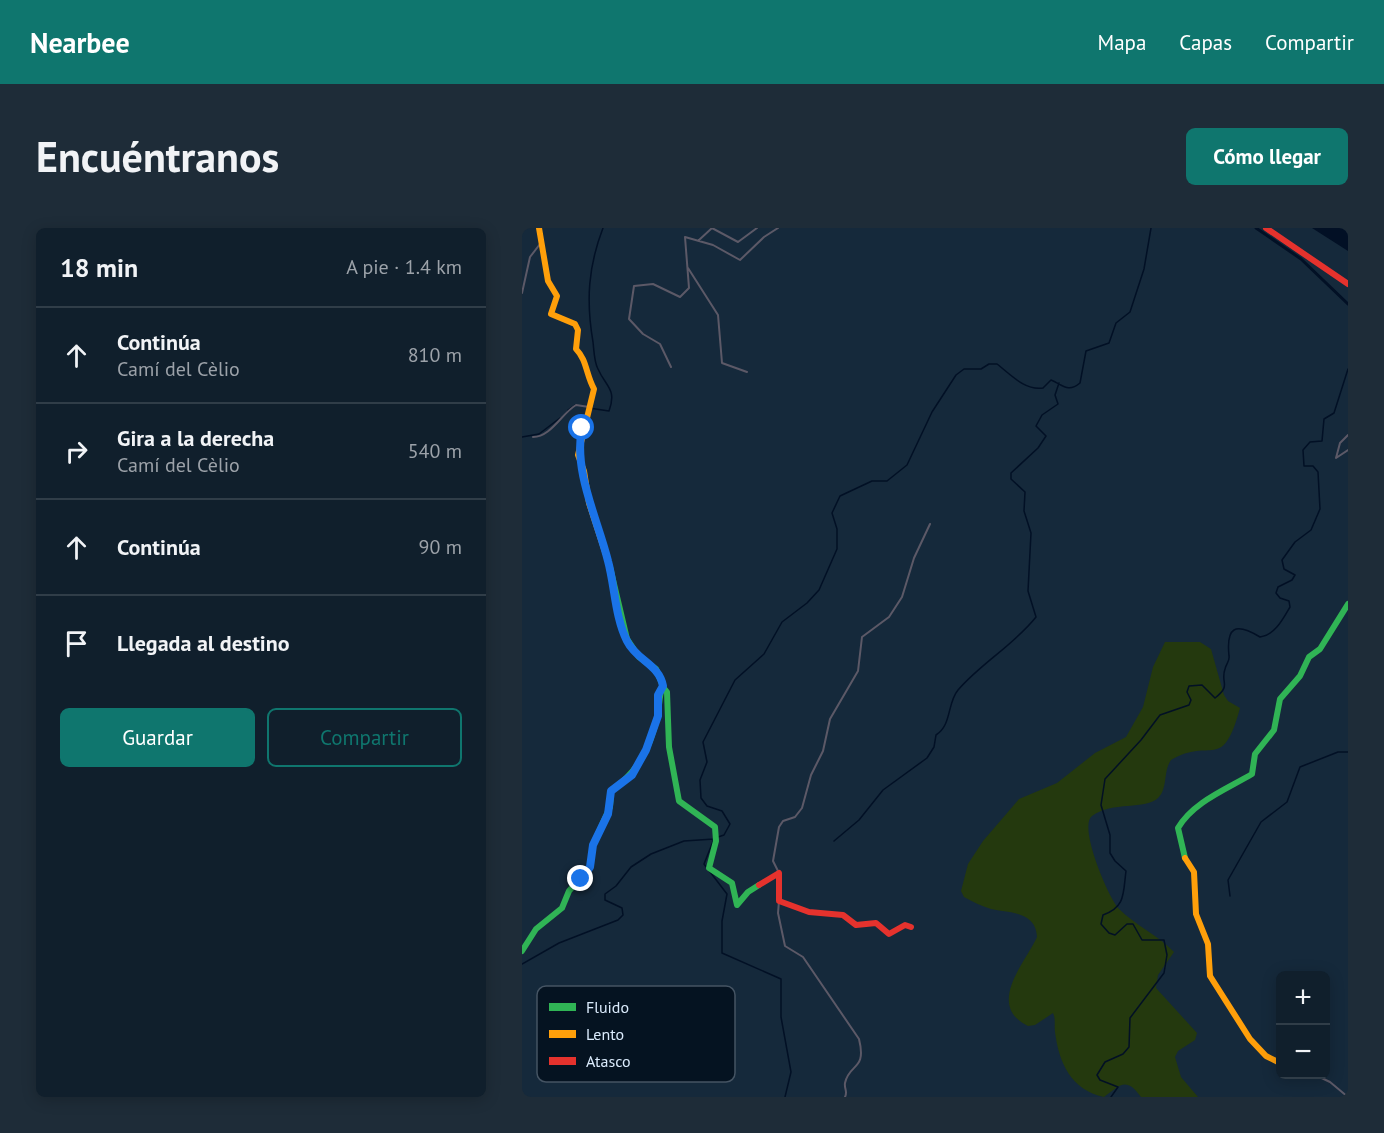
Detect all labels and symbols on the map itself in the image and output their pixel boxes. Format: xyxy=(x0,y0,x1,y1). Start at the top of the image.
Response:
route start xyxy=(568,414,594,440)
route end xyxy=(567,865,593,891)
legend xyxy=(537,986,735,1082)
text: Fluido xyxy=(586,997,629,1017)
text: Lento xyxy=(586,1024,624,1044)
text: Atasco xyxy=(586,1051,631,1071)

